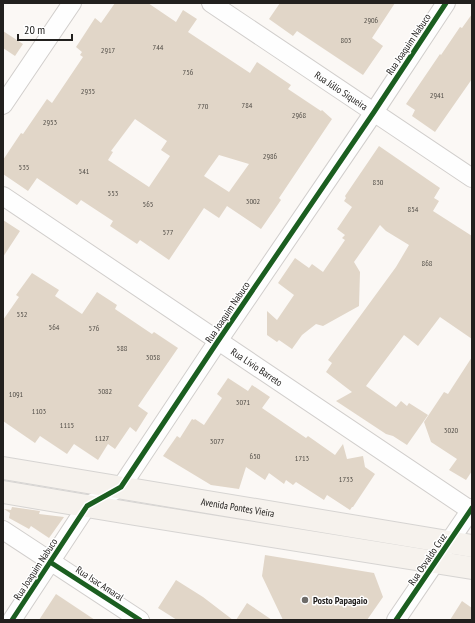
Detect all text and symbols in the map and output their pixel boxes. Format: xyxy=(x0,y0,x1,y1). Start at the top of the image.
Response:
street label: Rua Joaquim Nabuco xyxy=(383,11,434,77)
house number: 2906 xyxy=(364,15,379,25)
scale bar xyxy=(18,16,72,42)
text: 20 m xyxy=(24,22,45,37)
house number: 803 xyxy=(341,35,352,45)
house number: 744 xyxy=(153,42,164,52)
house number: 2917 xyxy=(101,45,116,55)
house number: 756 xyxy=(183,67,194,77)
street label: Rua Júlio Siqueira xyxy=(312,68,370,113)
house number: 2935 xyxy=(81,86,95,96)
house number: 2941 xyxy=(430,90,445,100)
house number: 784 xyxy=(242,100,253,110)
house number: 770 xyxy=(198,101,209,111)
house number: 2968 xyxy=(292,110,307,120)
house number: 2953 xyxy=(43,117,58,127)
house number: 2986 xyxy=(263,151,278,161)
house number: 535 xyxy=(19,162,29,172)
house number: 541 xyxy=(79,166,90,176)
house number: 830 xyxy=(373,177,384,187)
house number: 553 xyxy=(108,188,119,198)
house number: 3002 xyxy=(246,196,261,206)
house number: 565 xyxy=(143,199,153,209)
house number: 854 xyxy=(408,204,419,214)
house number: 577 xyxy=(163,227,174,237)
house number: 868 xyxy=(422,258,433,268)
street label: Rua Joaquim Nabuco xyxy=(202,279,253,345)
house number: 552 xyxy=(17,309,28,319)
house number: 564 xyxy=(49,322,60,332)
house number: 576 xyxy=(89,323,100,333)
house number: 588 xyxy=(117,343,128,353)
street label: Rua Lívio Barreto xyxy=(228,345,285,389)
house number: 3058 xyxy=(146,352,161,362)
house number: 3082 xyxy=(98,386,113,396)
house number: 1091 xyxy=(9,389,24,399)
house number: 3071 xyxy=(236,397,251,407)
house number: 1103 xyxy=(32,406,47,416)
house number: 1115 xyxy=(60,420,74,430)
house number: 3020 xyxy=(444,425,459,435)
house number: 1127 xyxy=(95,433,110,443)
house number: 3077 xyxy=(210,436,225,446)
house number: 650 xyxy=(250,451,261,461)
house number: 1713 xyxy=(295,453,310,463)
house number: 1733 xyxy=(339,474,354,484)
street label: Avenida Pontes Vieira xyxy=(200,495,275,520)
street label: Rua Osvaldo Cruz xyxy=(405,530,450,588)
street label: Rua Joaquim Nabuco xyxy=(11,536,60,603)
street label: Rua Isac Amaral xyxy=(73,563,127,604)
place label: Posto Papagaio xyxy=(313,594,368,607)
marker: Posto Papagaio xyxy=(300,595,310,605)

